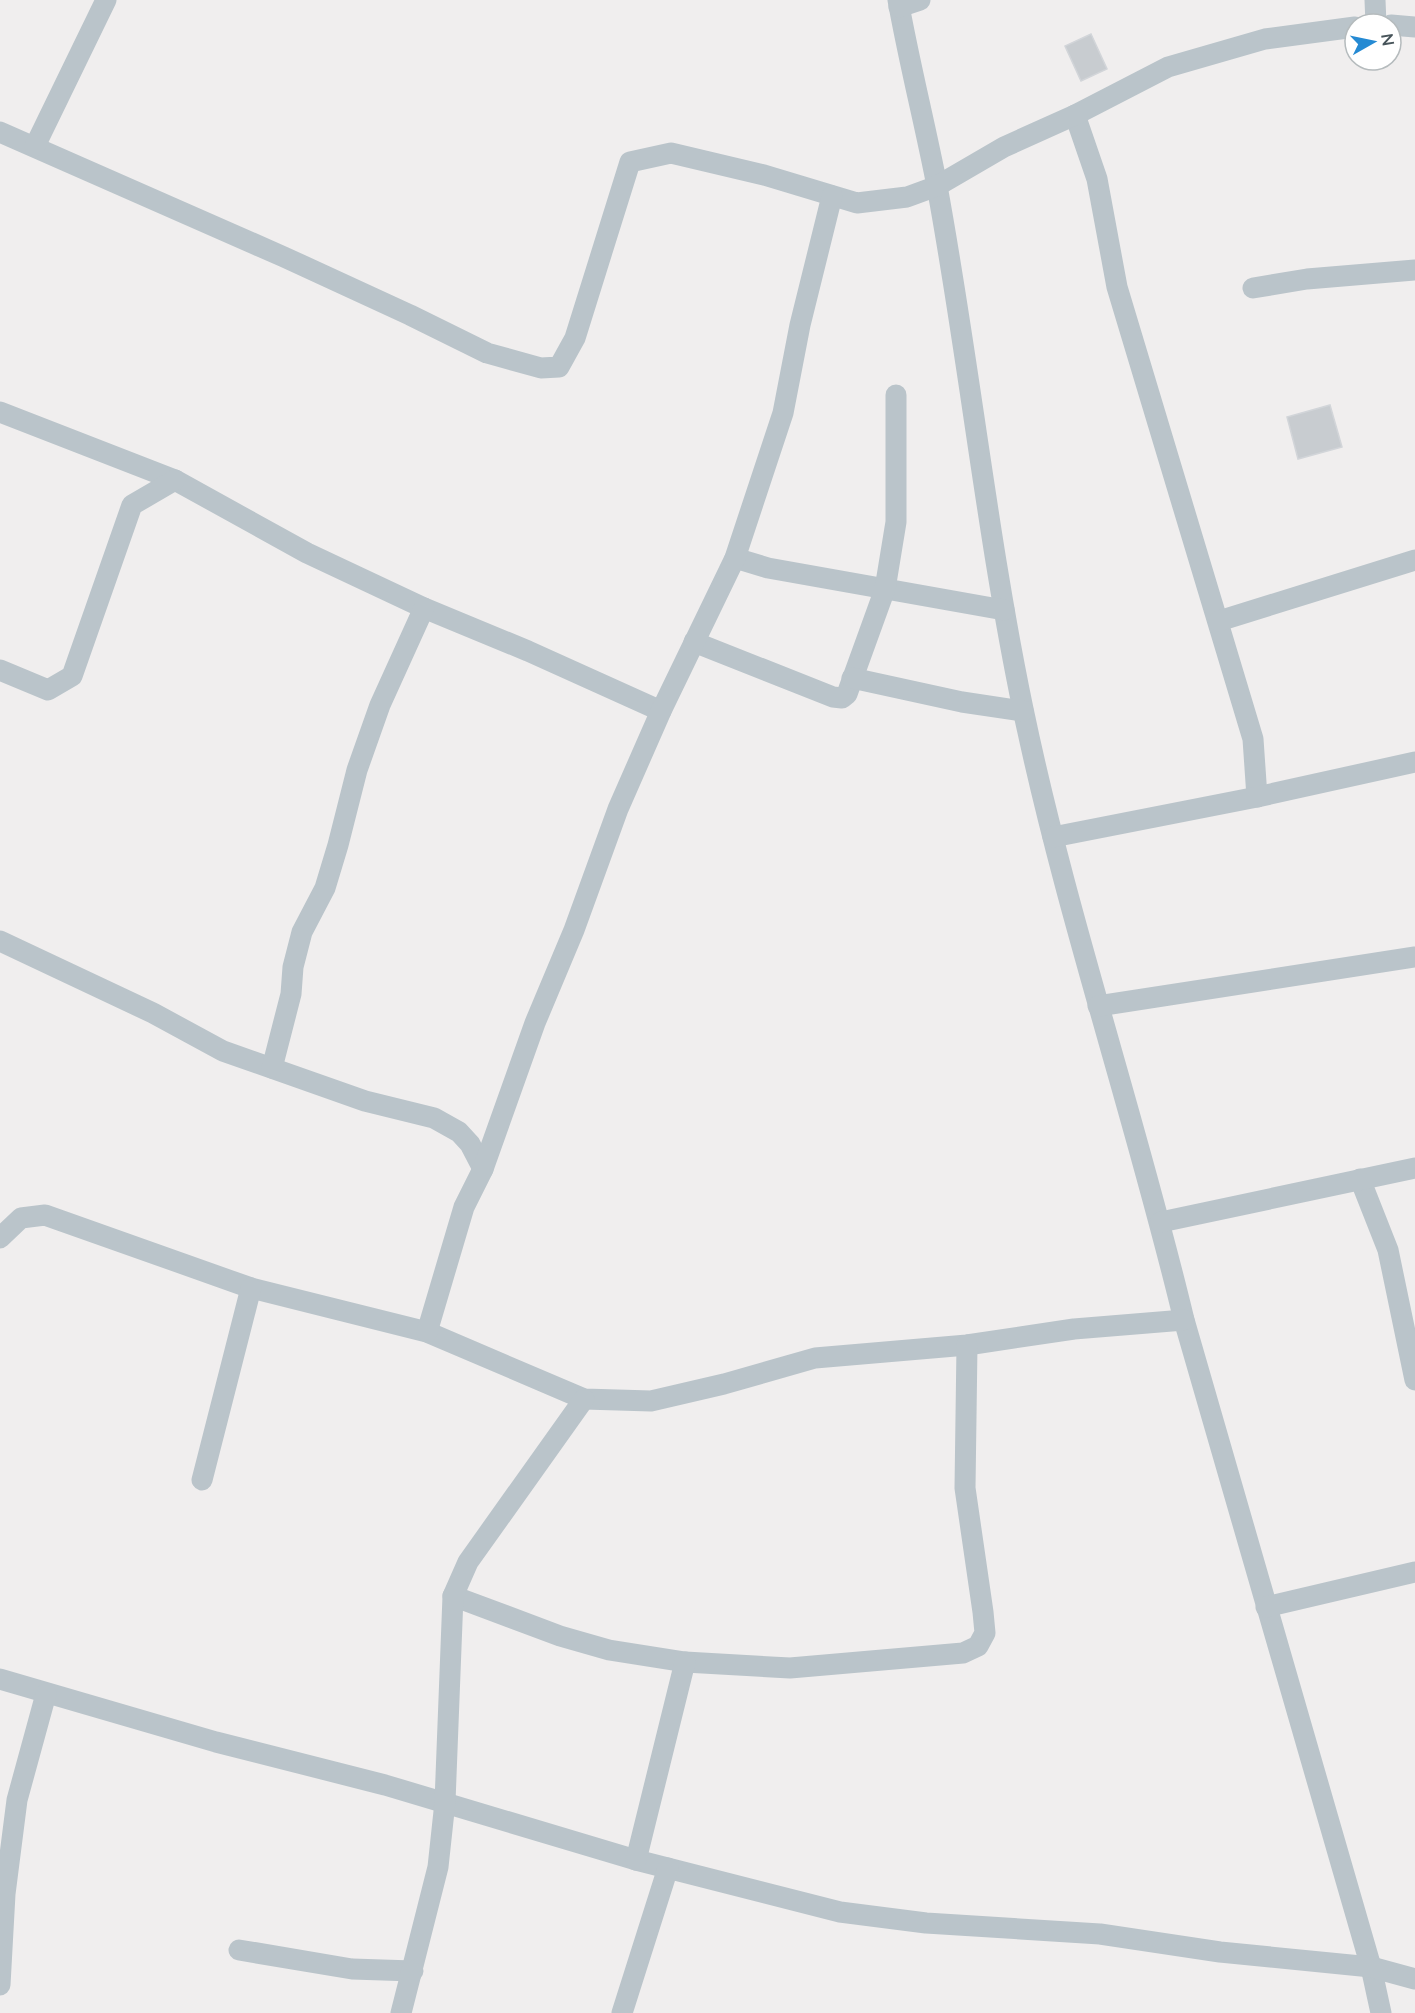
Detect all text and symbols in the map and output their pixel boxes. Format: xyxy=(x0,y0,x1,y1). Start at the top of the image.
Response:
north arrow xyxy=(1343,12,1403,72)
text: N xyxy=(1378,32,1399,47)

